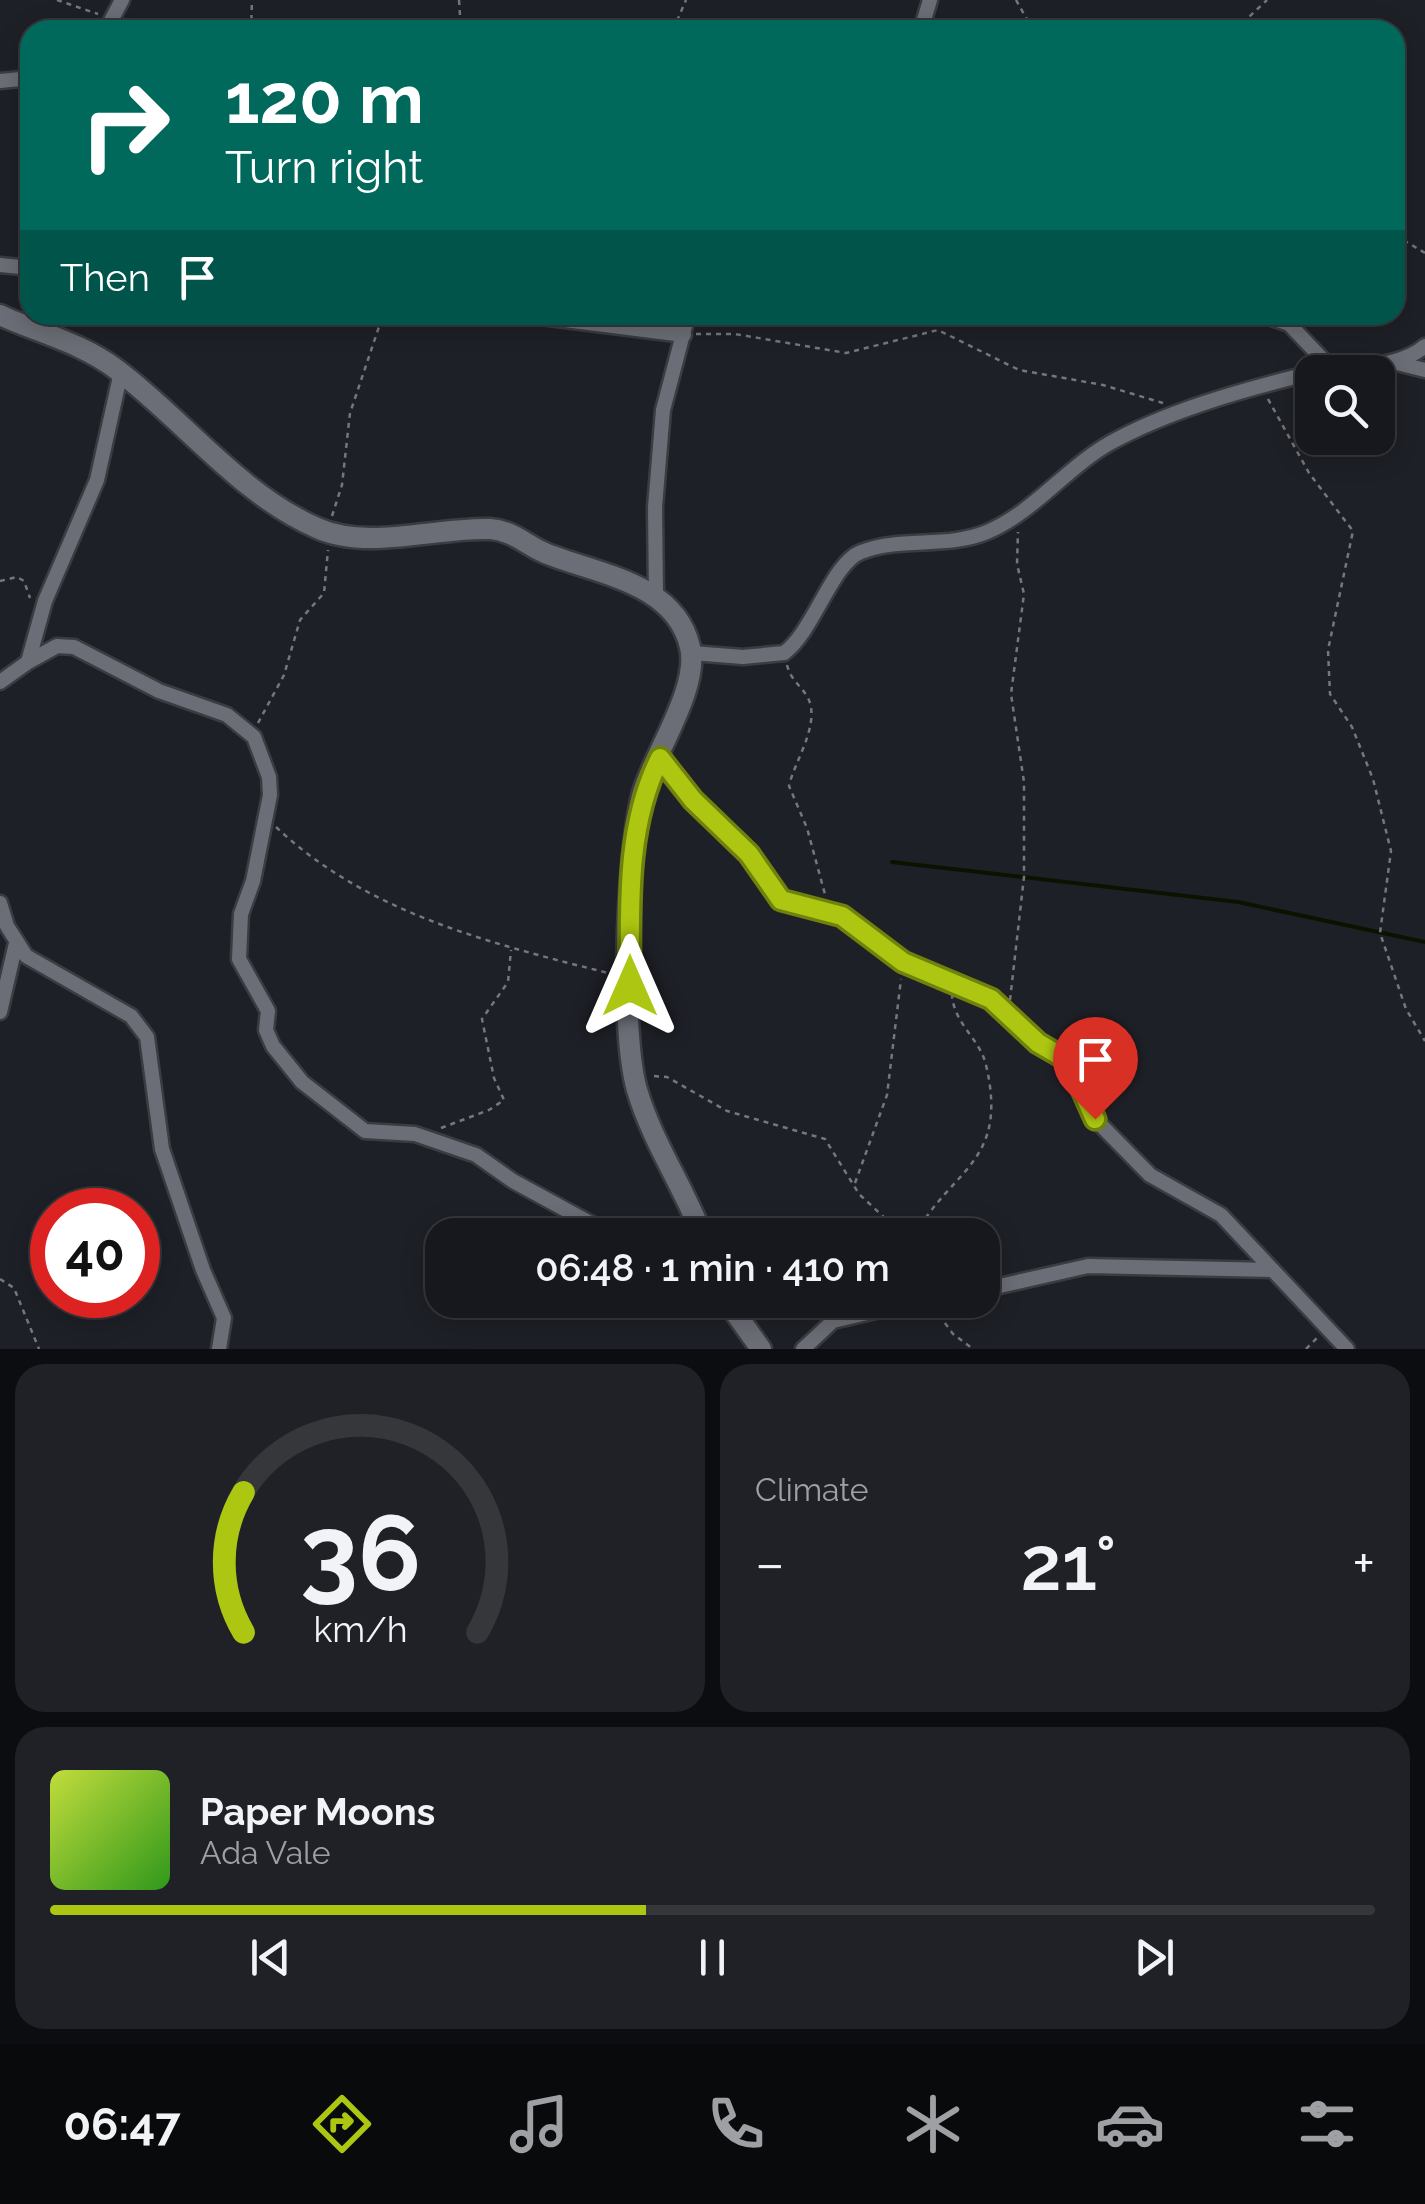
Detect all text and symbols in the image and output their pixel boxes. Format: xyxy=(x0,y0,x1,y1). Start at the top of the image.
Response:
text: 120 m xyxy=(225,57,424,139)
icon: right xyxy=(60,60,190,190)
text: Turn right xyxy=(225,141,423,194)
icon: arrive xyxy=(170,250,225,305)
text: Then xyxy=(60,255,150,300)
map controls xyxy=(1295,355,1395,455)
button: search xyxy=(1295,355,1395,455)
position arrow xyxy=(578,934,682,1038)
pin xyxy=(1053,1017,1138,1120)
icon: arrive xyxy=(1068,1032,1123,1087)
speed limit sign: 40 xyxy=(30,1188,160,1318)
text: 06:48 · 1 min · 410 m xyxy=(535,1245,890,1290)
text: Climate xyxy=(755,1471,869,1508)
text: 36 xyxy=(299,1492,421,1614)
text: 21° xyxy=(1021,1519,1116,1608)
text: − xyxy=(755,1531,785,1596)
text: + xyxy=(1352,1531,1375,1596)
text: km/h xyxy=(313,1608,407,1650)
text: Paper Moons xyxy=(200,1789,435,1834)
text: Ada Vale xyxy=(200,1834,331,1871)
icon: previous xyxy=(243,1930,298,1985)
icon: pause xyxy=(685,1930,740,1985)
icon: next xyxy=(1127,1930,1182,1985)
icon: directions xyxy=(307,2089,377,2159)
icon: music xyxy=(504,2089,574,2159)
icon: phone xyxy=(701,2089,771,2159)
icon: climate xyxy=(898,2089,968,2159)
icon: car xyxy=(1095,2089,1165,2159)
icon: filters xyxy=(1292,2089,1362,2159)
text: 06:47 xyxy=(63,2098,180,2151)

